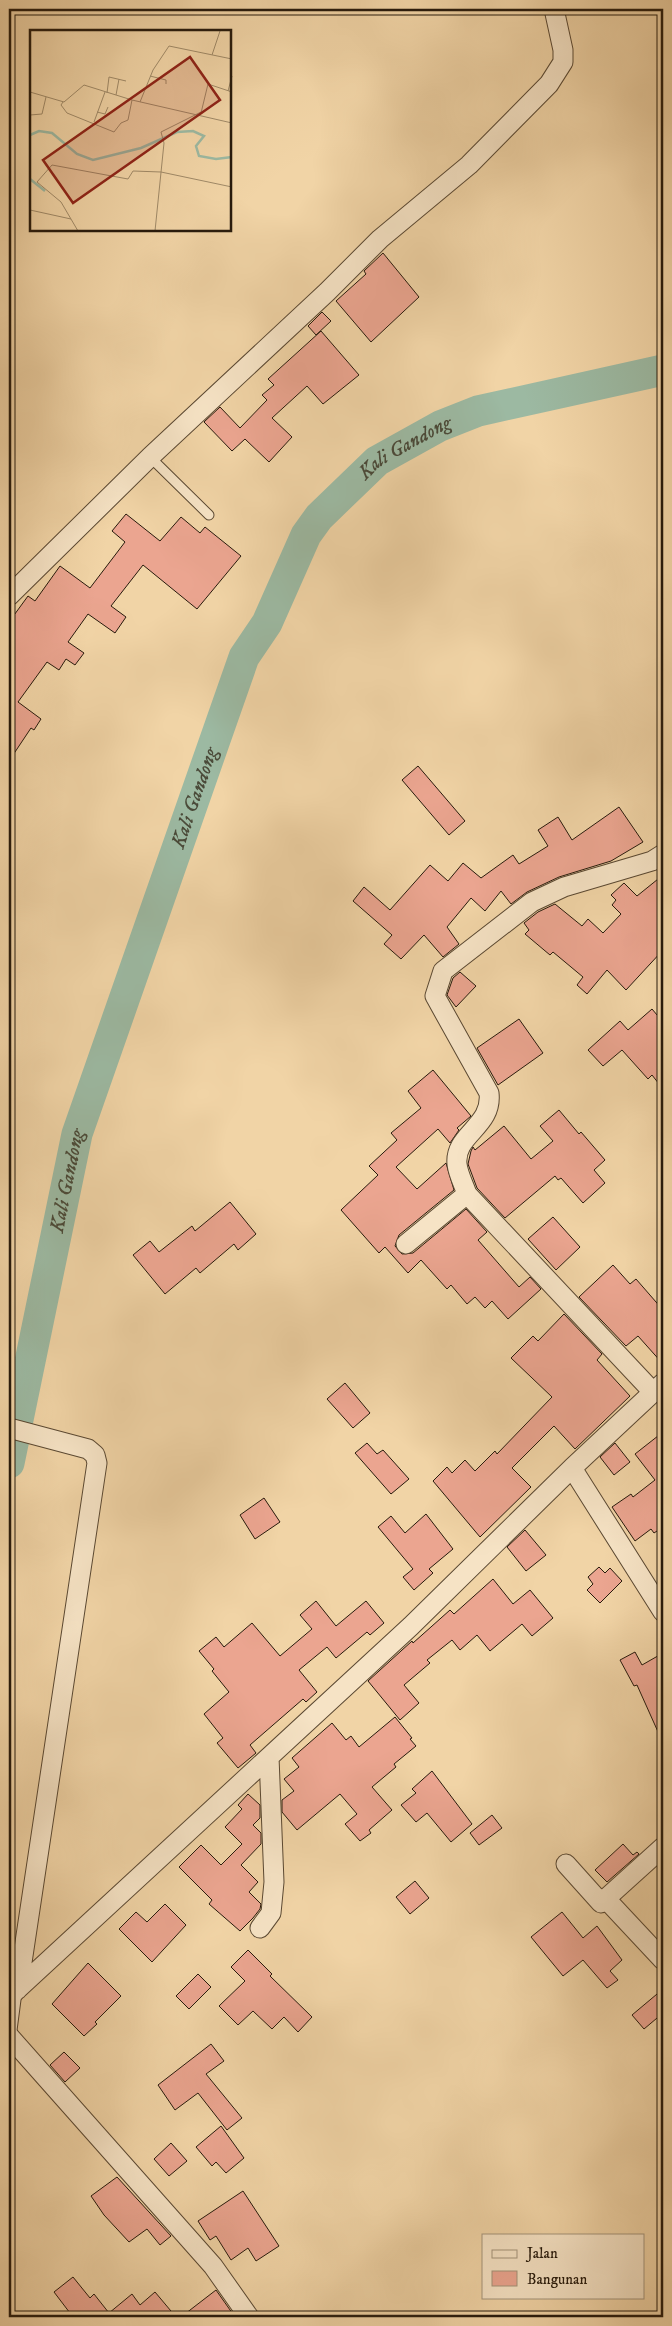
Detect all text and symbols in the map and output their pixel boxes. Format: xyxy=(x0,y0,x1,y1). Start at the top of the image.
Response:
inset map xyxy=(30,30,231,231)
water label: Kali Gandong xyxy=(352,410,456,486)
water label: Kali Gandong xyxy=(165,743,224,853)
water label: Kali Gandong xyxy=(44,1124,91,1236)
legend xyxy=(482,2234,644,2298)
text: Jalan xyxy=(525,2244,558,2263)
text: Bangunan xyxy=(527,2270,587,2289)

